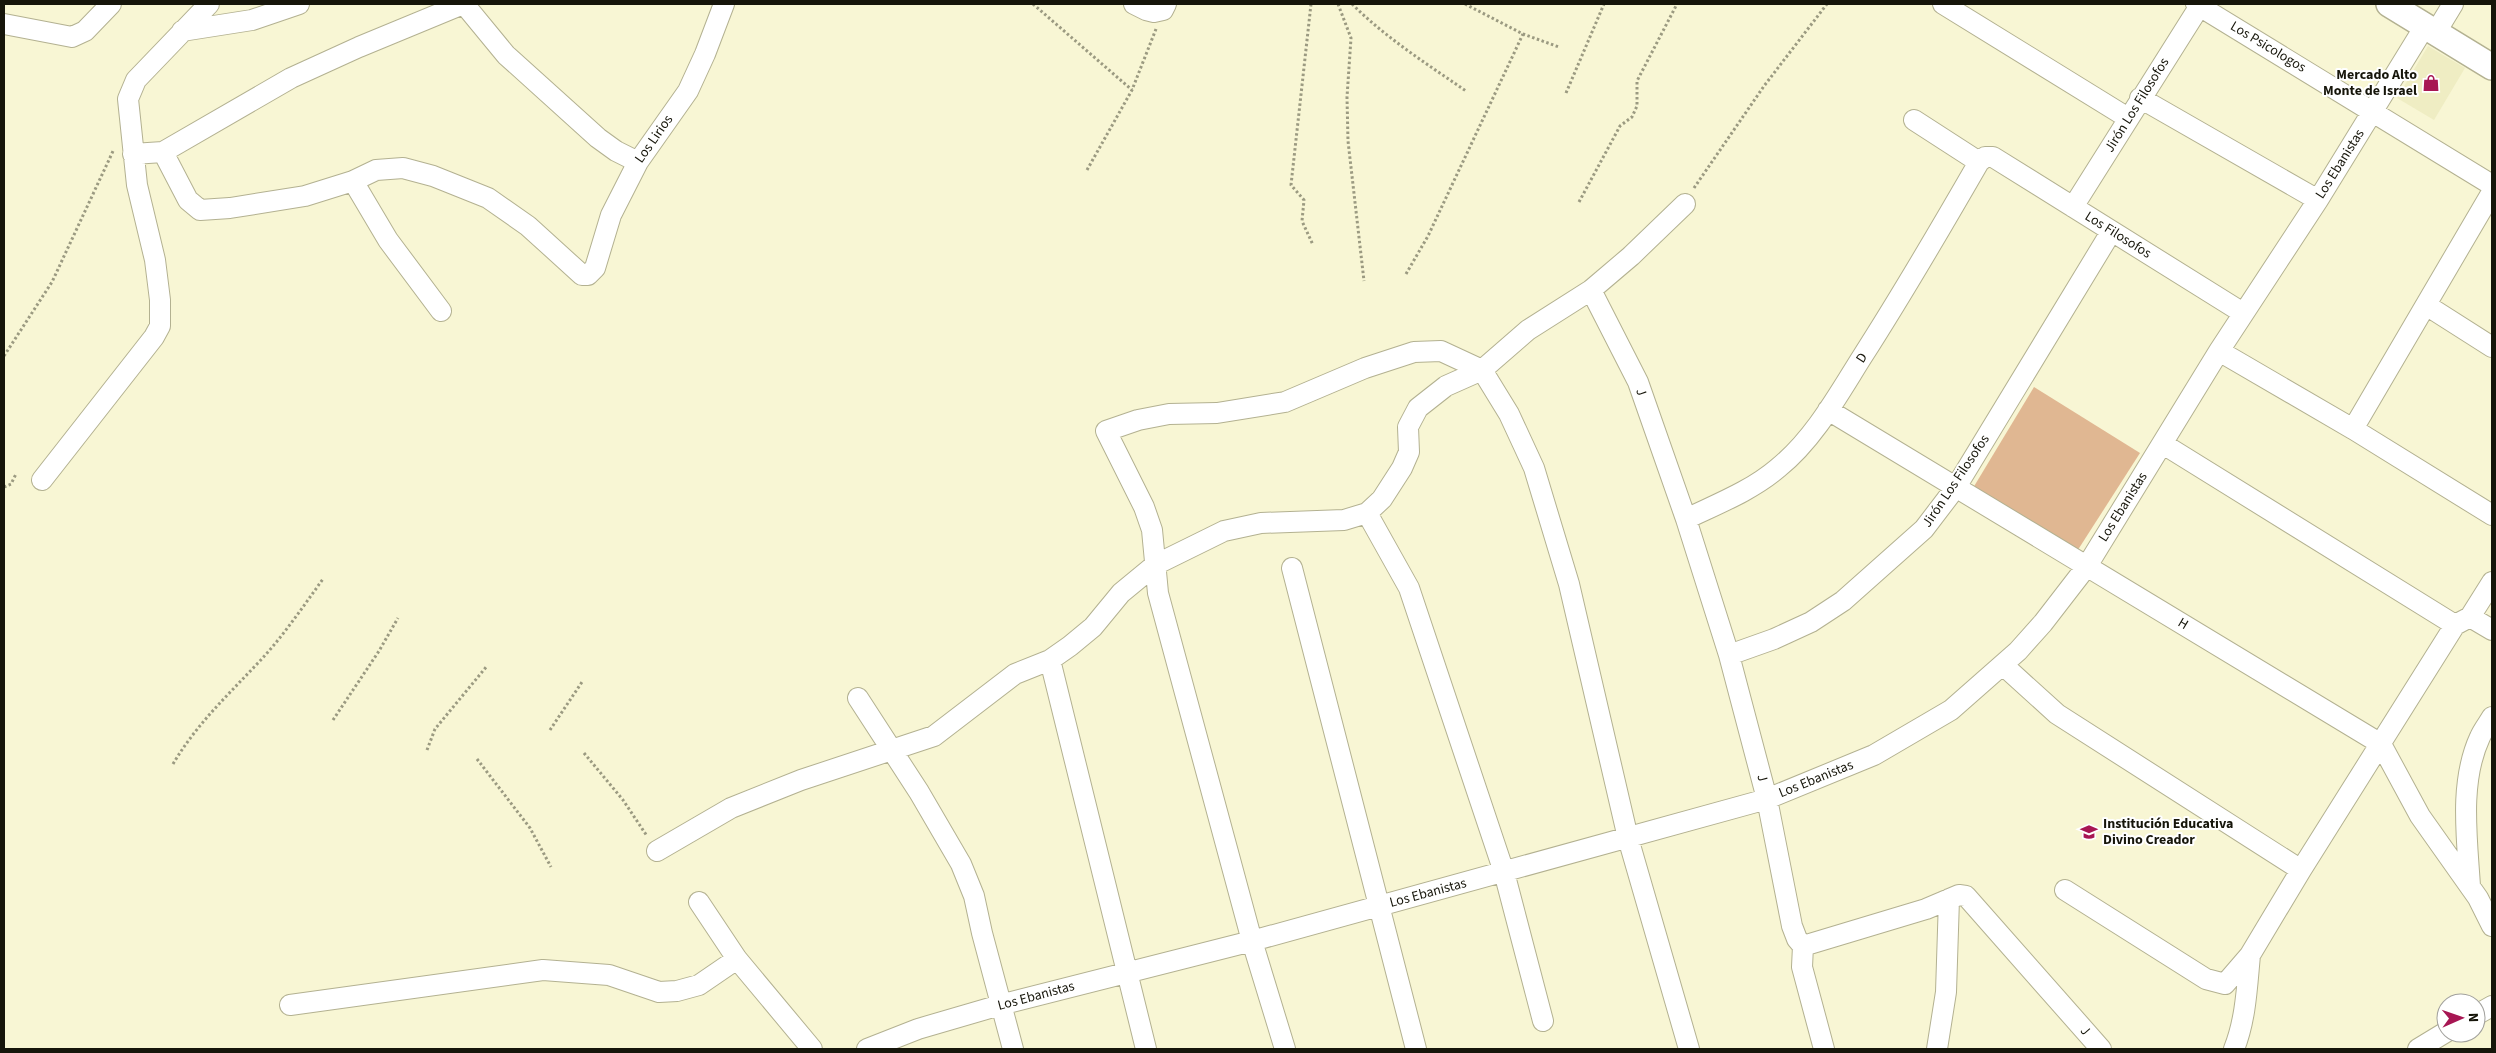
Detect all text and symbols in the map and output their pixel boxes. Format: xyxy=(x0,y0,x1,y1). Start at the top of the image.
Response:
street label: Los Psicologos xyxy=(2226,17,2310,78)
street label: Jirón Los Filosofos xyxy=(2100,54,2174,156)
place label: Mercado Alto Monte de Israel xyxy=(2323,65,2417,101)
shop icon: Mercado Alto Monte de Israel xyxy=(2421,73,2441,93)
street label: Los Lirios xyxy=(630,111,678,167)
street label: Los Ebanistas xyxy=(2311,125,2369,203)
street label: Los Filosofos xyxy=(2081,207,2155,263)
street label: D xyxy=(1851,349,1873,367)
street label: J xyxy=(1630,386,1652,398)
street label: Jirón Los Filosofos xyxy=(1917,431,1995,531)
street label: Los Ebanistas xyxy=(2094,468,2152,546)
street label: H xyxy=(2174,613,2192,635)
street label: Los Ebanistas xyxy=(1776,755,1856,803)
street label: J xyxy=(1751,772,1773,784)
place label: Institución Educativa Divino Creador xyxy=(2103,814,2233,850)
school or university icon: Institución Educativa Divino Creador xyxy=(2079,822,2099,842)
street label: Los Ebanistas xyxy=(1387,873,1469,913)
street label: Los Ebanistas xyxy=(995,976,1077,1016)
north arrow xyxy=(2436,993,2486,1043)
text: N xyxy=(2463,1013,2483,1023)
street label: J xyxy=(2075,1022,2095,1040)

